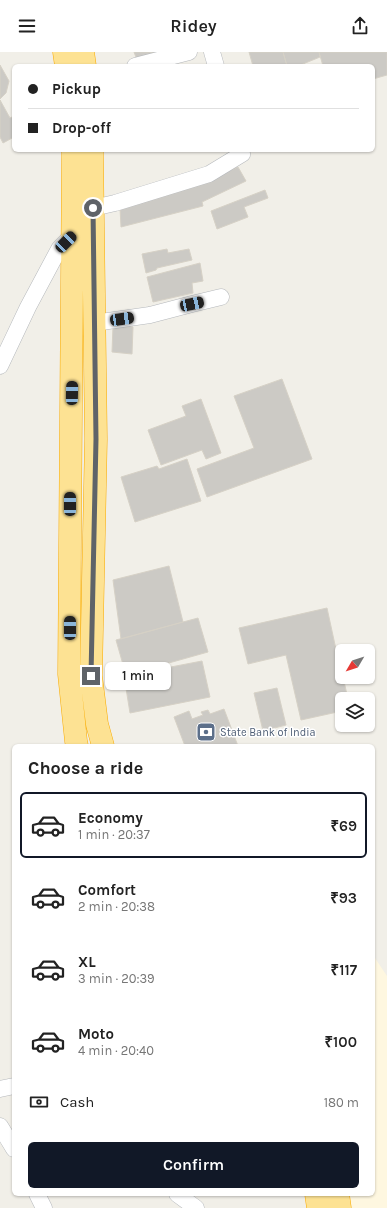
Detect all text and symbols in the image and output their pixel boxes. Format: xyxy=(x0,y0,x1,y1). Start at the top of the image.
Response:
icon: menu xyxy=(16,15,38,37)
text: Ridey xyxy=(170,15,217,37)
icon: share xyxy=(349,15,371,37)
text: Pickup xyxy=(52,80,101,98)
text: Drop-off xyxy=(52,119,111,137)
route start xyxy=(84,199,102,217)
car xyxy=(53,229,79,255)
car xyxy=(179,296,205,312)
car xyxy=(109,311,135,327)
car xyxy=(66,381,78,405)
car xyxy=(64,492,76,516)
car xyxy=(64,616,76,640)
north arrow xyxy=(335,644,375,684)
map controls xyxy=(335,644,375,732)
callout: 1 min xyxy=(105,662,171,690)
route end xyxy=(82,667,100,685)
text: 1 min xyxy=(122,668,154,683)
button: layers xyxy=(335,692,375,732)
bank icon: State Bank of India xyxy=(195,721,217,743)
place label: State Bank of India xyxy=(220,726,316,739)
text: Choose a ride xyxy=(28,757,143,779)
icon: car xyxy=(30,807,66,843)
text: Economy xyxy=(78,809,143,827)
text: ₹69 xyxy=(330,817,357,835)
text: 1 min · 20:37 xyxy=(78,827,150,842)
icon: car xyxy=(30,879,66,915)
text: Comfort xyxy=(78,881,136,899)
text: ₹93 xyxy=(330,889,357,907)
text: 2 min · 20:38 xyxy=(78,899,155,914)
icon: car xyxy=(30,951,66,987)
text: XL xyxy=(78,953,96,971)
text: ₹117 xyxy=(331,961,357,979)
text: 3 min · 20:39 xyxy=(78,971,155,986)
icon: car xyxy=(30,1023,66,1059)
text: Moto xyxy=(78,1025,114,1043)
text: ₹100 xyxy=(325,1033,357,1051)
text: 4 min · 20:40 xyxy=(78,1043,154,1058)
icon: cash xyxy=(28,1091,50,1113)
text: Cash xyxy=(60,1093,94,1111)
text: 180 m xyxy=(324,1095,359,1110)
button: Confirm xyxy=(28,1142,359,1188)

